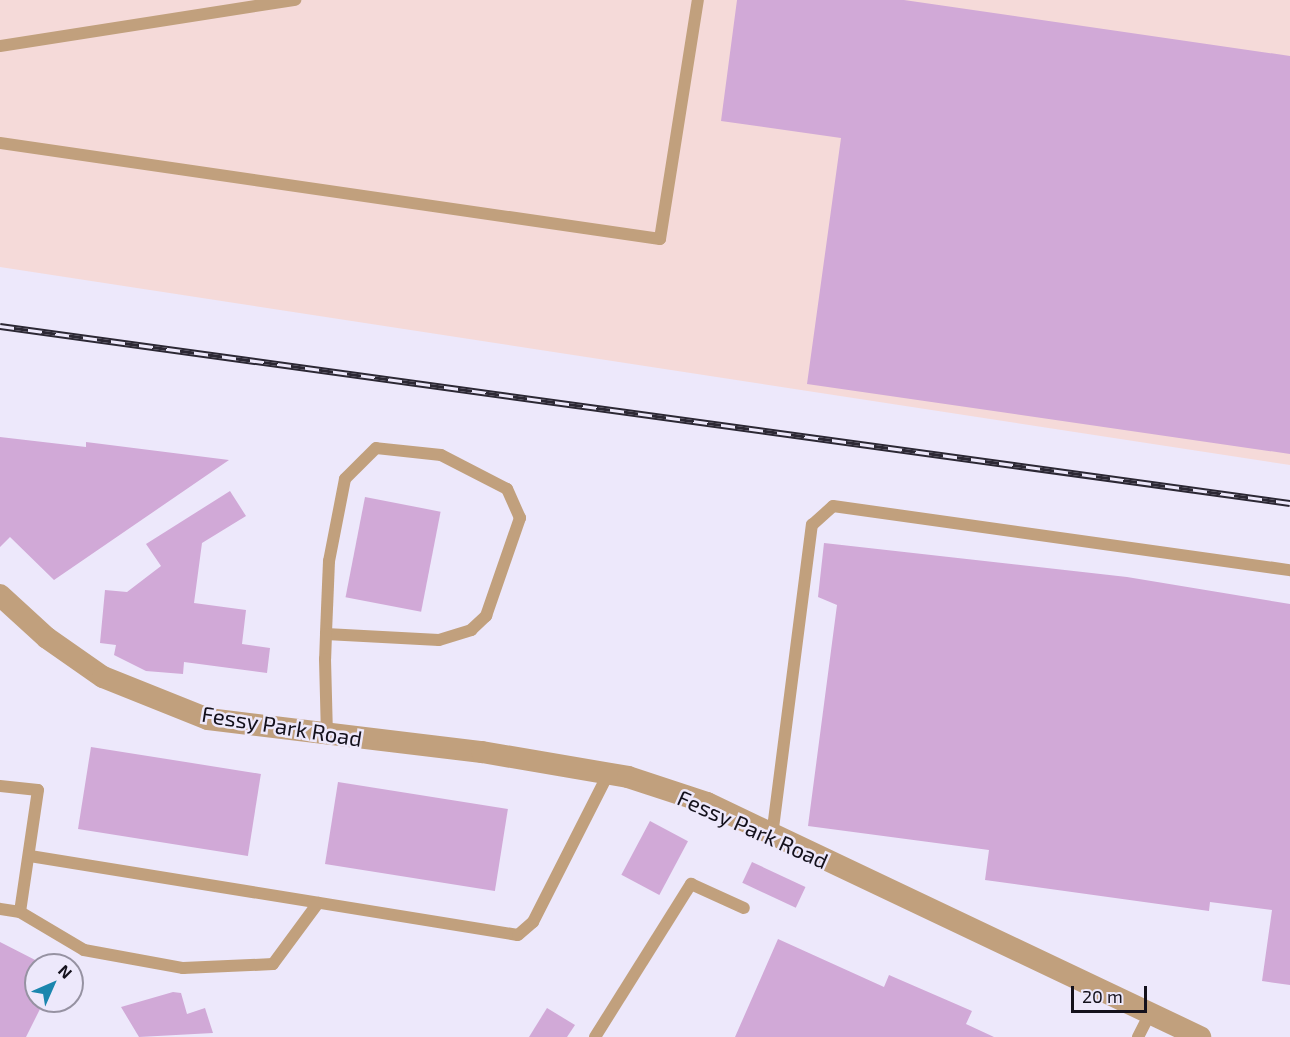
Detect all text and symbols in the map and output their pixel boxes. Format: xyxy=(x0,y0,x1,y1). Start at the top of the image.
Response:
street label: Fessy Park Road xyxy=(200,700,364,752)
street label: Fessy Park Road xyxy=(673,784,833,874)
north arrow xyxy=(24,953,84,1013)
text: N xyxy=(55,961,76,982)
scale bar xyxy=(1074,974,1150,1012)
text: 20 m xyxy=(1082,985,1123,1007)

